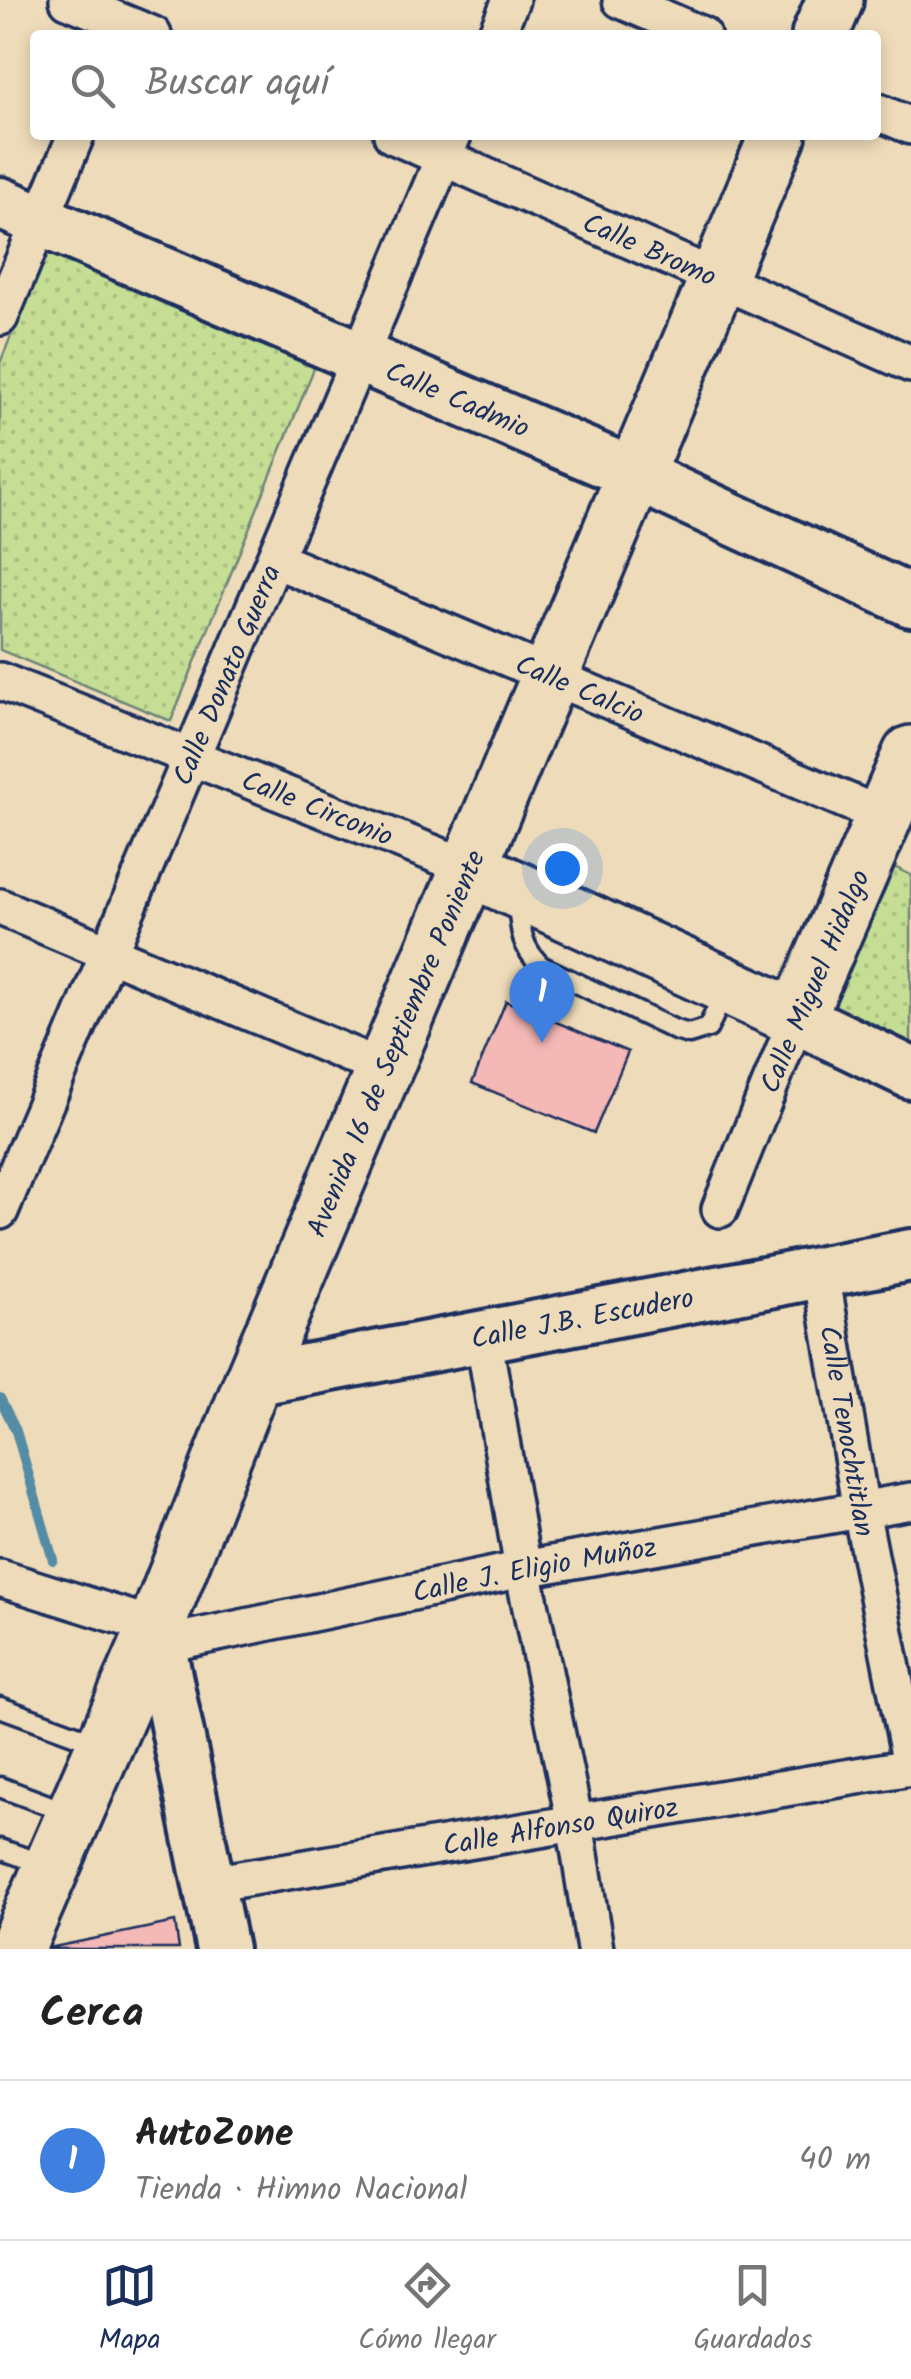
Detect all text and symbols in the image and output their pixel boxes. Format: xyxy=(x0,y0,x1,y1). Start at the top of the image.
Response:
search box xyxy=(30,30,881,140)
text: Buscar aquí xyxy=(145,55,329,115)
icon: search xyxy=(65,58,120,113)
street label: Calle Bromo xyxy=(575,202,723,300)
street label: Calle Cadmio xyxy=(378,350,536,452)
street label: Calle Donato Guerra xyxy=(162,558,295,793)
street label: Calle Calcio xyxy=(508,643,651,738)
street label: Calle Circonio xyxy=(234,759,399,860)
street label: Avenida 16 de Septiembre Poniente xyxy=(296,843,499,1245)
your location xyxy=(537,843,588,894)
street label: Calle Miguel Hidalgo xyxy=(749,863,884,1101)
pin: 1 xyxy=(510,960,574,1043)
street label: Calle J.B. Escudero xyxy=(467,1277,698,1363)
street label: Calle Tenochtitlan xyxy=(805,1322,886,1541)
street label: Calle J. Eligio Muñoz xyxy=(409,1526,660,1617)
street label: Calle Alfonso Quiroz xyxy=(440,1786,682,1870)
text: Cerca xyxy=(40,1981,144,2048)
text: AutoZone xyxy=(135,2105,293,2165)
text: 1 xyxy=(68,2135,77,2186)
text: 40 m xyxy=(799,2135,871,2186)
text: Tienda · Himno Nacional xyxy=(135,2165,467,2216)
tab: Mapa xyxy=(99,2258,161,2363)
tab: Cómo llegar xyxy=(358,2258,496,2363)
tab: Guardados xyxy=(694,2258,812,2363)

